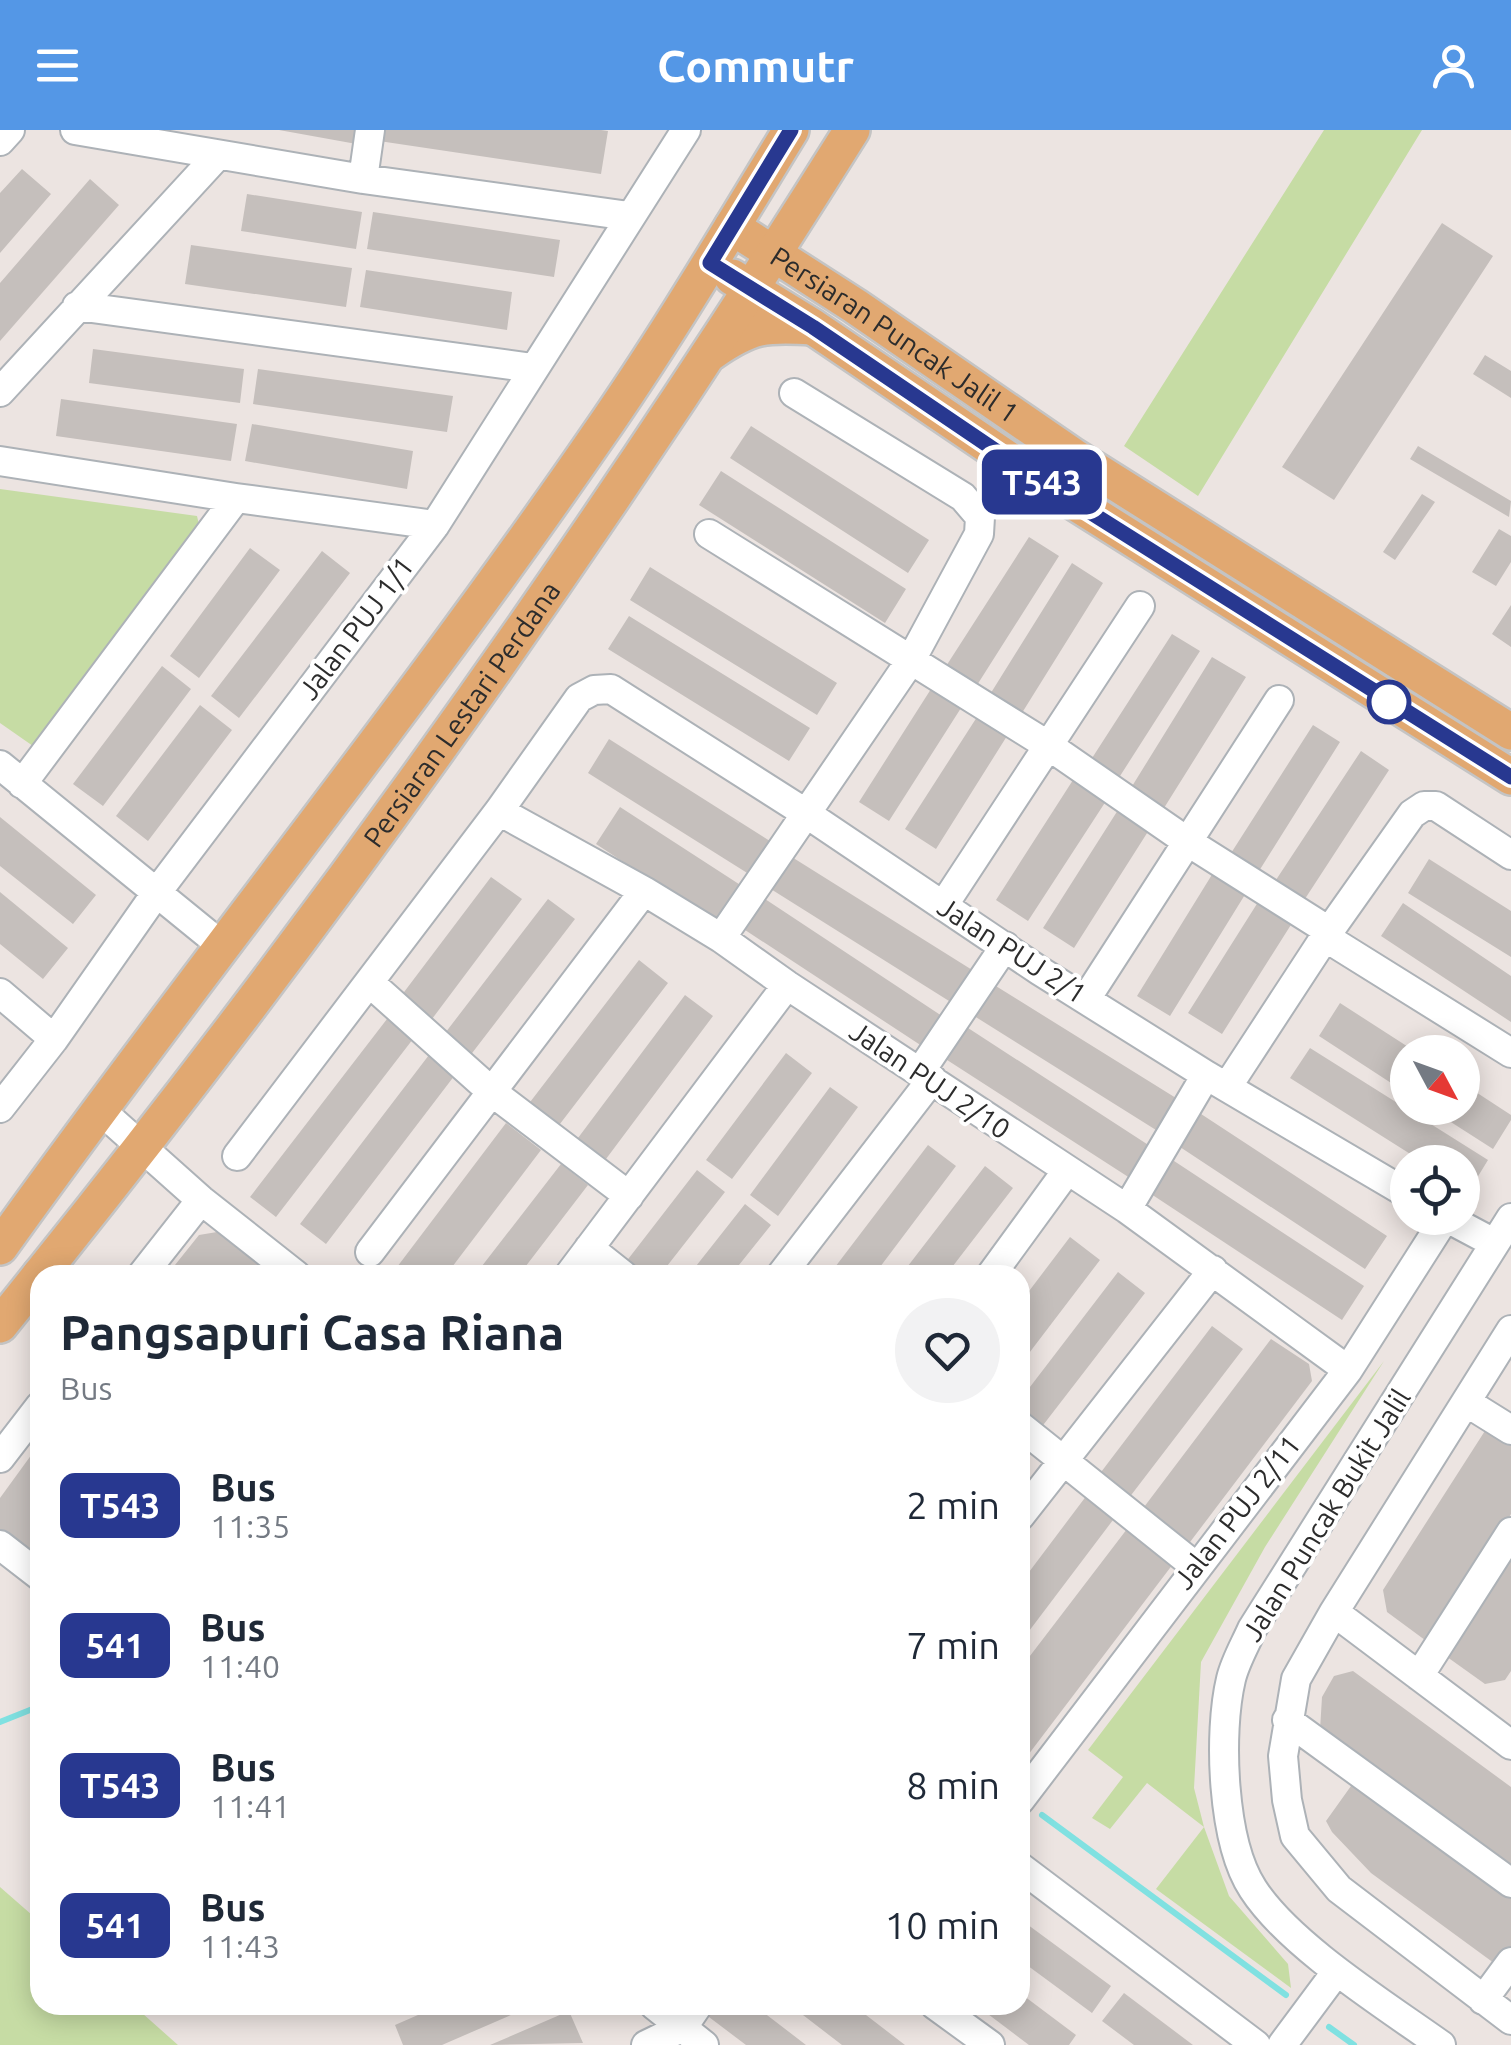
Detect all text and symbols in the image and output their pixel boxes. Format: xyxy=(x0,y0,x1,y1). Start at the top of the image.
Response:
icon: menu xyxy=(30,38,85,93)
icon: person xyxy=(1426,38,1481,93)
text: Commutr xyxy=(657,40,854,91)
street label: Persiaran Puncak Jalil 1 xyxy=(765,240,1024,429)
line badge: T543 xyxy=(972,450,1112,514)
text: T543 xyxy=(1002,462,1082,502)
street label: Jalan PUJ 1/1 xyxy=(292,550,419,705)
street label: Persiaran Lestari Perdana xyxy=(357,575,566,852)
unlabelled marker xyxy=(1368,681,1410,723)
street label: Jalan PUJ 2/1 xyxy=(932,890,1092,1009)
street label: Jalan PUJ 2/10 xyxy=(844,1015,1016,1144)
north arrow xyxy=(1390,1035,1480,1125)
map controls xyxy=(1390,1035,1480,1235)
button: locate xyxy=(1390,1145,1480,1235)
button: heart xyxy=(895,1298,1000,1403)
text: Pangsapuri Casa Riana xyxy=(60,1305,564,1359)
text: Bus xyxy=(60,1370,112,1406)
street label: Jalan Puncak Bukit Jalil xyxy=(1235,1383,1416,1646)
street label: Jalan PUJ 2/11 xyxy=(1167,1429,1306,1595)
text: Bus xyxy=(210,1466,276,1508)
text: 2 min xyxy=(906,1484,1000,1526)
text: T543 xyxy=(80,1485,160,1525)
text: 11:35 xyxy=(210,1508,290,1544)
text: Bus xyxy=(200,1606,265,1648)
text: 7 min xyxy=(906,1624,1000,1666)
text: 541 xyxy=(85,1625,145,1665)
text: 11:40 xyxy=(200,1648,280,1684)
text: Bus xyxy=(210,1746,276,1788)
text: 8 min xyxy=(906,1764,1000,1806)
text: T543 xyxy=(80,1765,160,1805)
text: 11:41 xyxy=(210,1788,290,1824)
text: Bus xyxy=(200,1886,265,1928)
text: 10 min xyxy=(885,1904,1000,1946)
text: 541 xyxy=(85,1905,145,1945)
text: 11:43 xyxy=(200,1928,280,1964)

